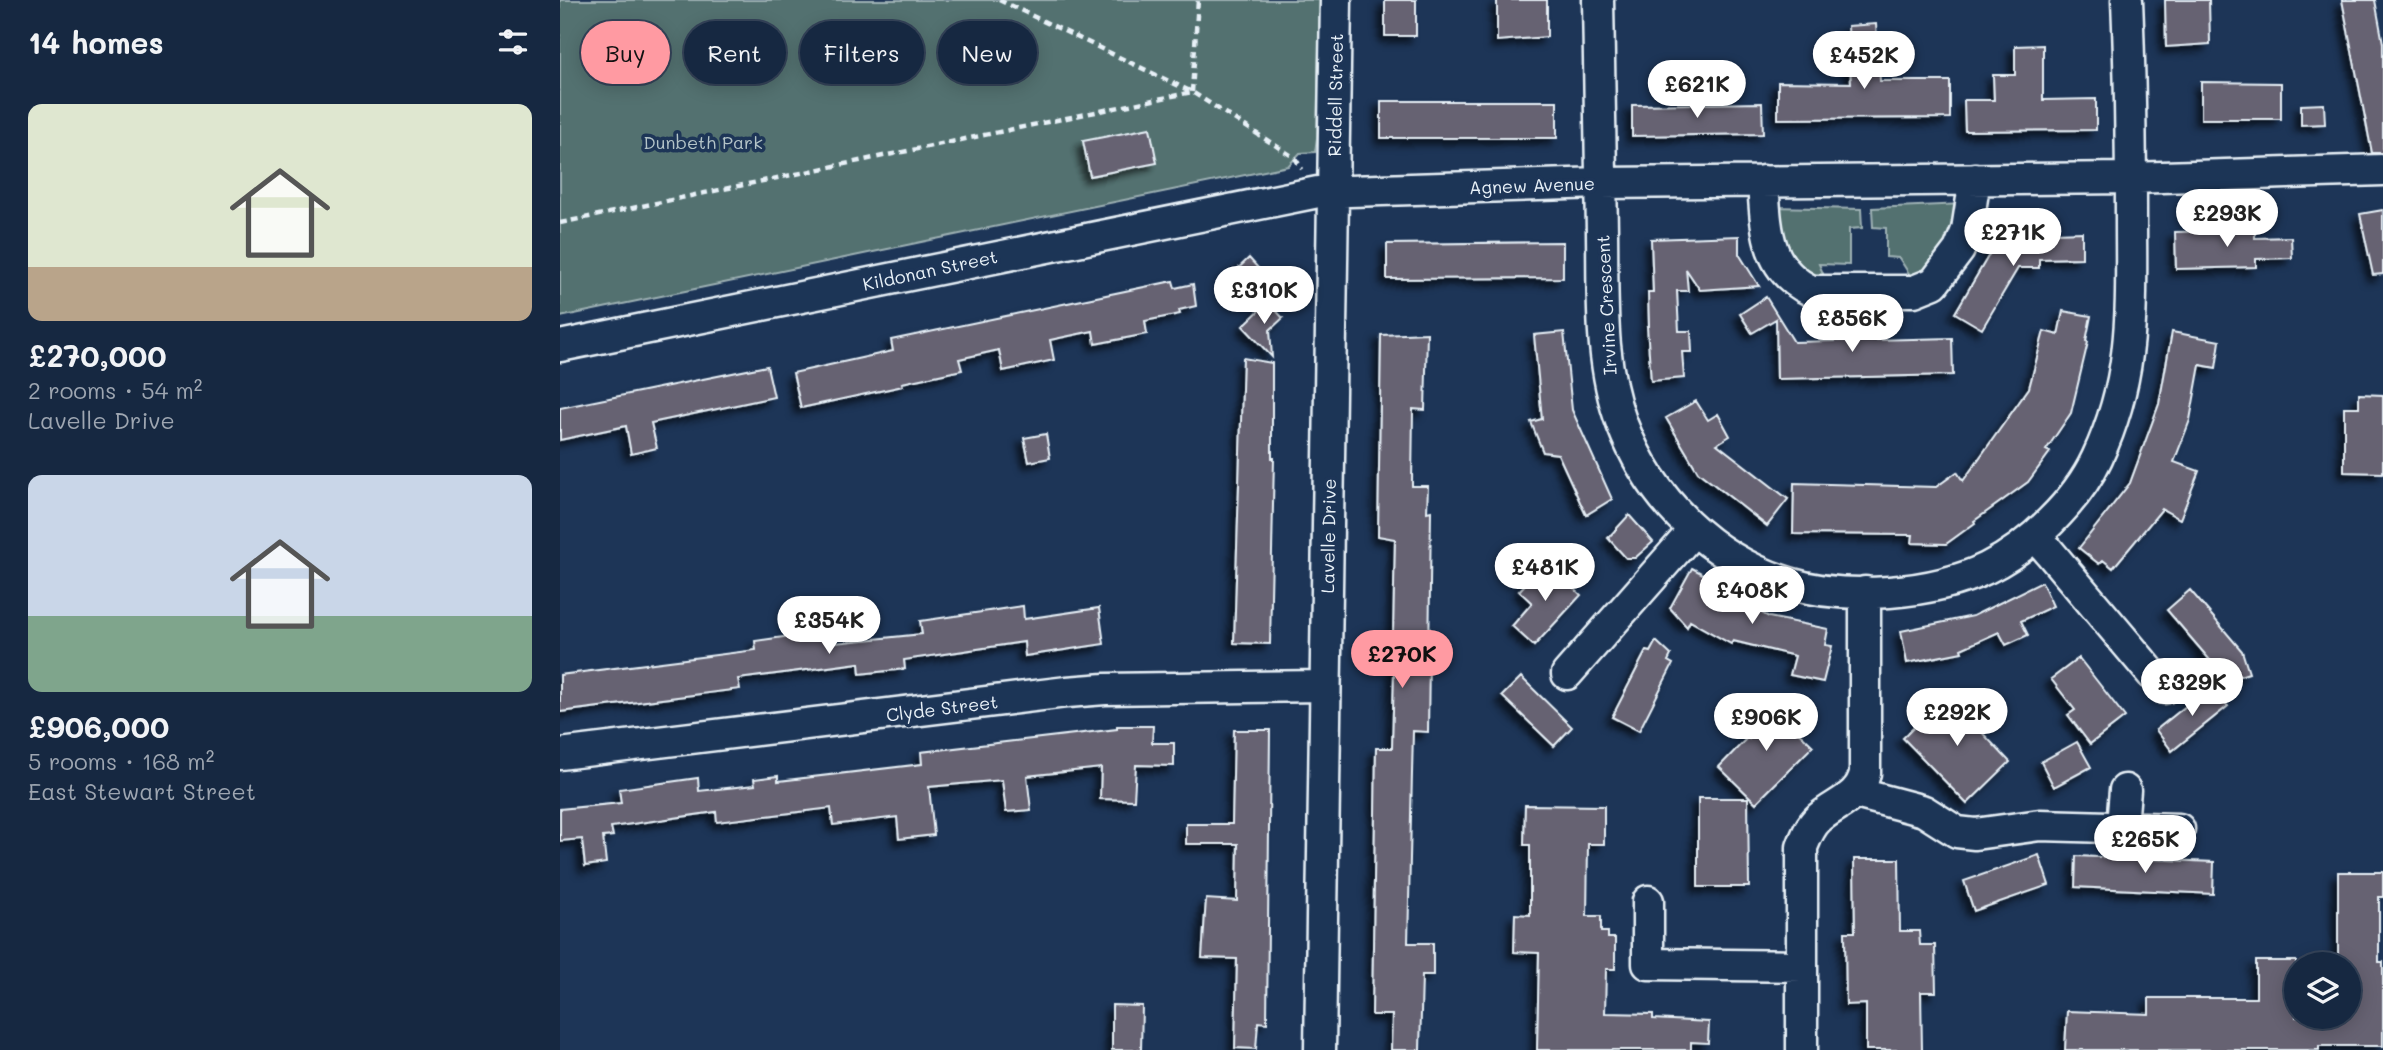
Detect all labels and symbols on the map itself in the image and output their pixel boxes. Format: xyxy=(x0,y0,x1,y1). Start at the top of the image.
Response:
pin: £452K xyxy=(1815,32,1913,91)
street label: Riddell Street xyxy=(1322,33,1348,157)
pin: £621K xyxy=(1648,60,1746,120)
park label: Dunbeth Park xyxy=(643,130,763,154)
street label: Agnew Avenue xyxy=(1469,171,1595,199)
pin: £293K xyxy=(2178,190,2276,249)
pin: £271K xyxy=(1964,208,2062,268)
street label: Irvine Crescent xyxy=(1590,234,1622,376)
street label: Kildonan Street xyxy=(860,244,1000,296)
pin: £310K xyxy=(1215,266,1313,326)
pin: £856K xyxy=(1803,294,1901,354)
street label: Lavelle Drive xyxy=(1315,478,1341,594)
pin: £481K xyxy=(1496,544,1594,603)
pin: £408K xyxy=(1703,566,1801,626)
pin: £354K xyxy=(780,596,878,656)
pin: £270K xyxy=(1353,630,1451,690)
pin: £329K xyxy=(2143,658,2241,718)
pin: £292K xyxy=(1908,688,2006,748)
street label: Clyde Street xyxy=(885,689,999,727)
pin: £906K xyxy=(1717,694,1815,753)
pin: £265K xyxy=(2096,816,2194,875)

